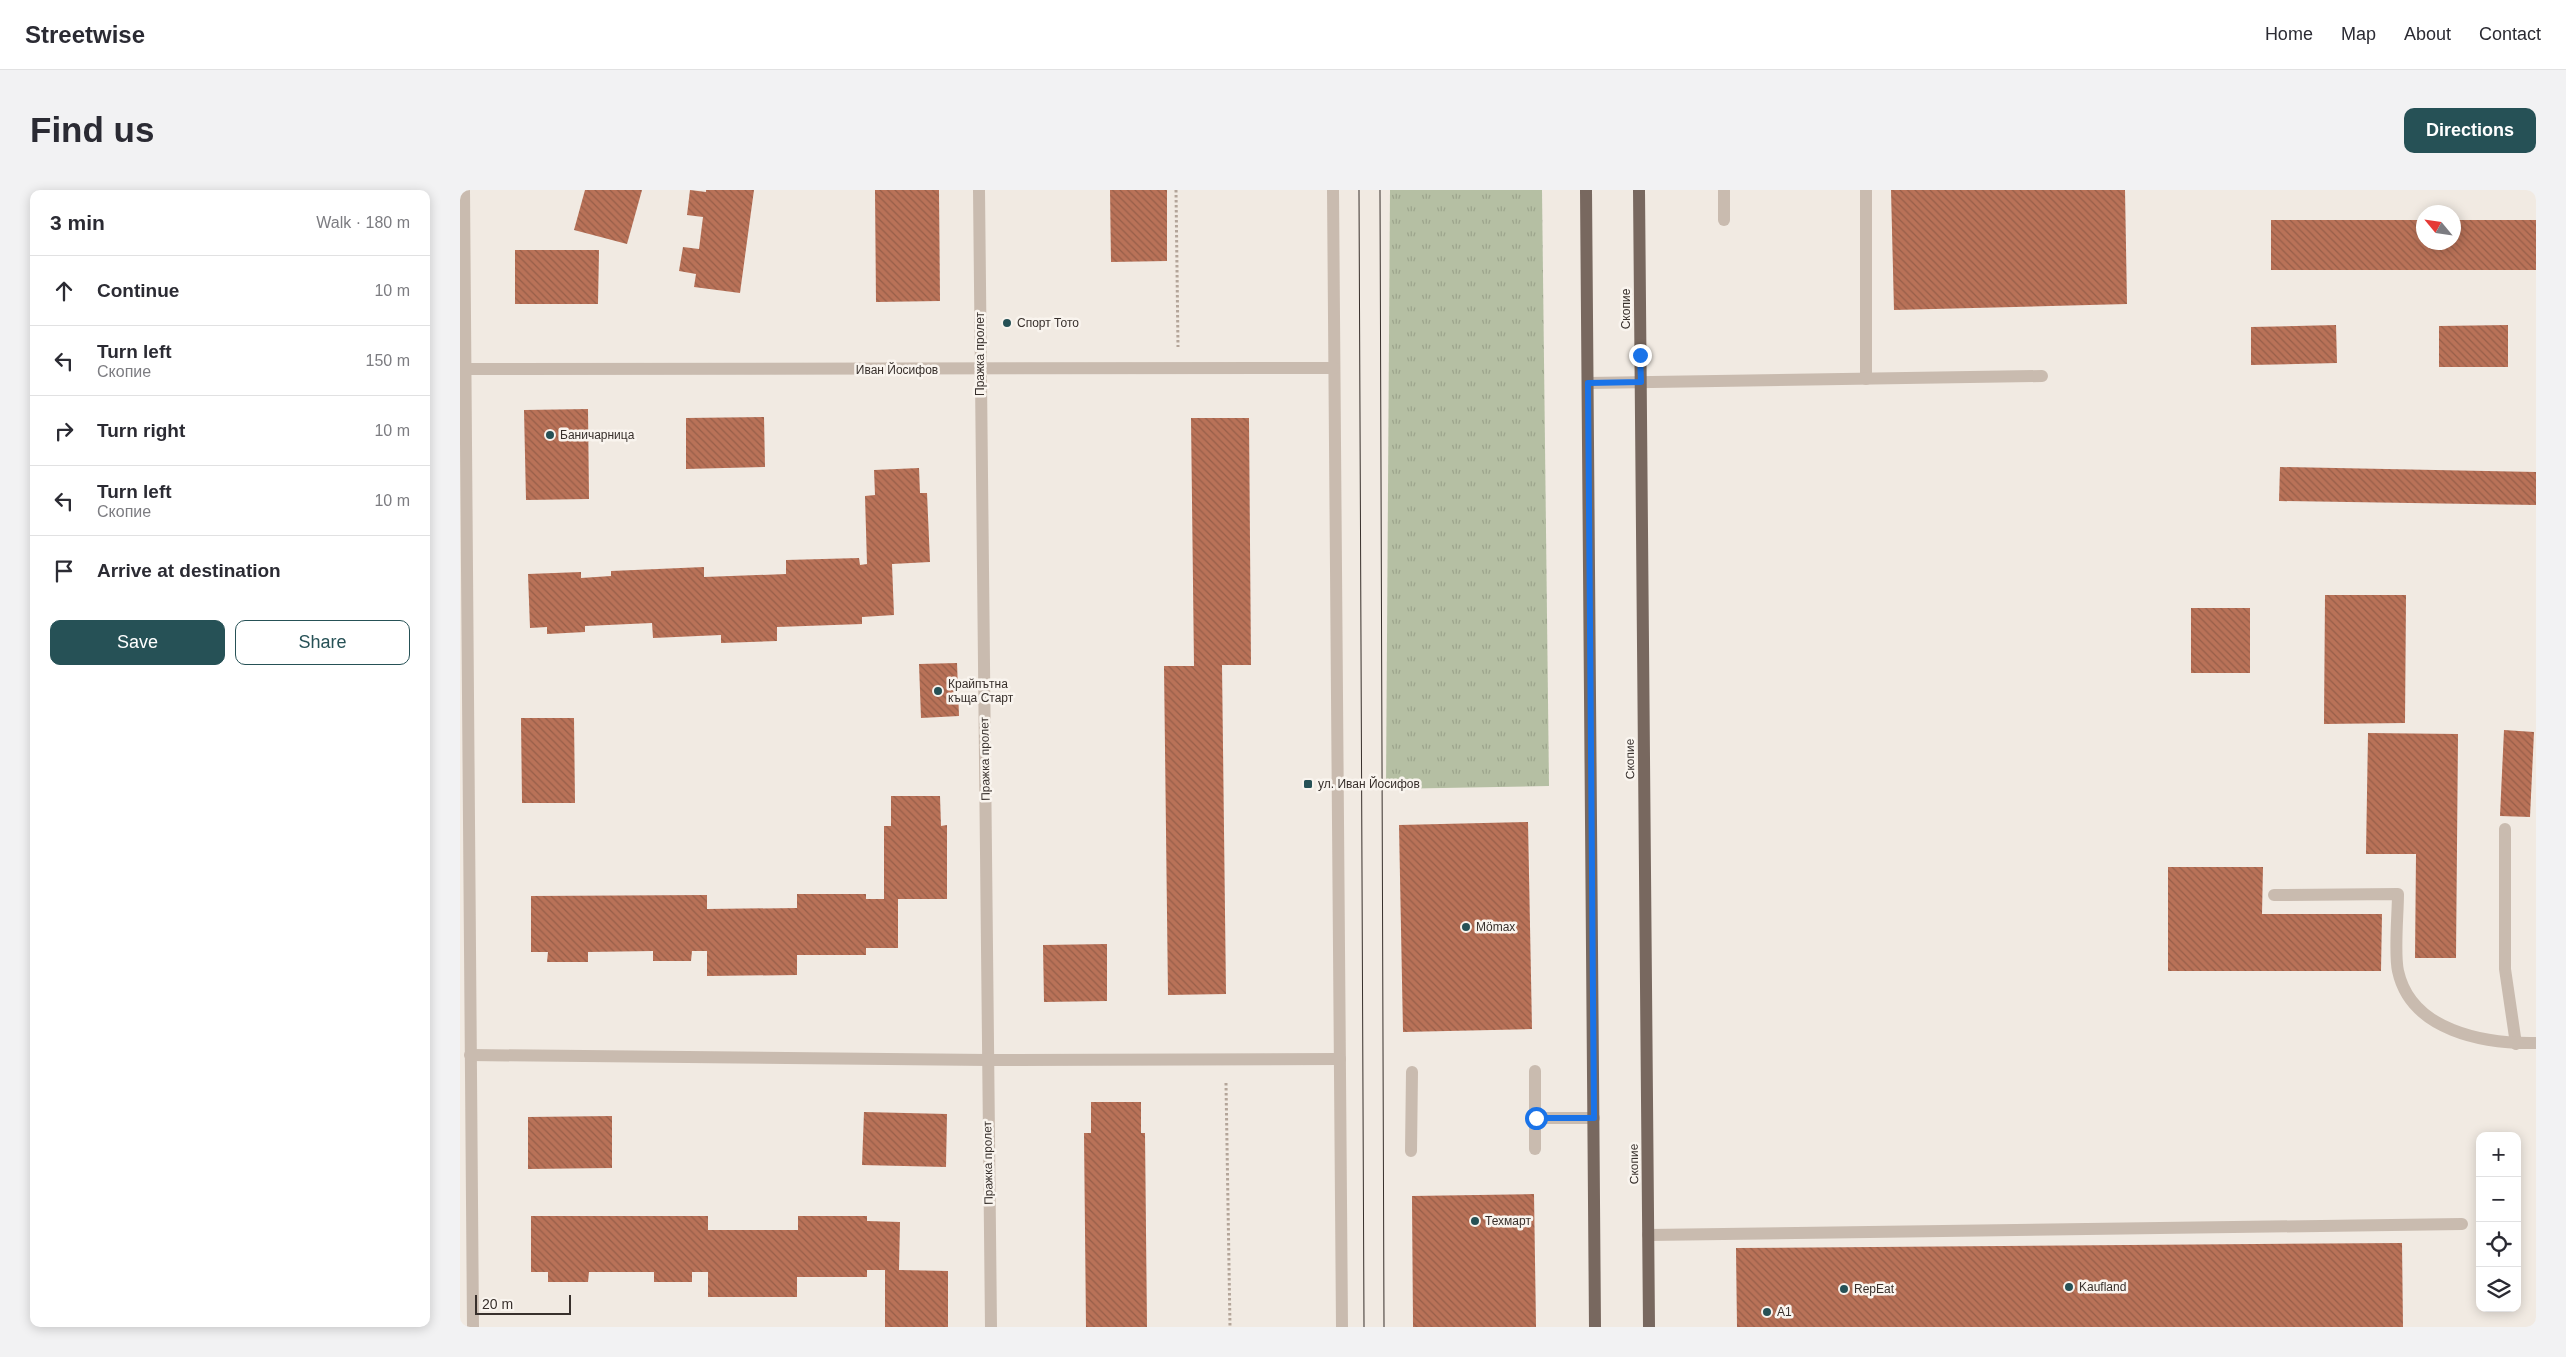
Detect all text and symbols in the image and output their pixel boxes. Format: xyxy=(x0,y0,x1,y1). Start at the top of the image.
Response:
text: Streetwise xyxy=(25,21,145,48)
text: Home xyxy=(2265,24,2313,44)
text: Map xyxy=(2341,24,2376,44)
text: About xyxy=(2404,24,2451,44)
text: Contact xyxy=(2479,24,2541,44)
button: Directions xyxy=(2404,108,2536,153)
text: Find us xyxy=(30,110,154,149)
north arrow xyxy=(2416,205,2461,250)
text: 3 min xyxy=(50,211,105,234)
text: Walk · 180 m xyxy=(316,214,410,231)
icon: ahead xyxy=(50,277,78,305)
text: Continue xyxy=(97,280,179,301)
text: 10 m xyxy=(374,282,410,299)
street label: Скопие xyxy=(1619,288,1633,329)
street label: Пражка пролет xyxy=(973,312,987,396)
place label: Спорт Тото xyxy=(1017,316,1079,330)
marker: Спорт Тото xyxy=(1001,317,1013,329)
text: Turn left xyxy=(97,341,172,362)
route end xyxy=(1629,344,1652,367)
icon: left xyxy=(50,347,78,375)
text: 150 m xyxy=(366,352,410,369)
street label: Иван Йосифов xyxy=(856,362,938,377)
text: Скопие xyxy=(97,363,151,380)
icon: right xyxy=(50,417,78,445)
text: Turn right xyxy=(97,420,185,441)
text: 10 m xyxy=(374,422,410,439)
place label: Баничарница xyxy=(560,428,635,442)
marker: Баничарница xyxy=(544,429,556,441)
text: Turn left xyxy=(97,481,172,502)
icon: left xyxy=(50,487,78,515)
text: 10 m xyxy=(374,492,410,509)
text: Скопие xyxy=(97,503,151,520)
icon: arrive xyxy=(50,557,78,585)
text: Arrive at destination xyxy=(97,560,281,581)
button: Save xyxy=(50,620,225,665)
button: Share xyxy=(235,620,410,665)
place label: Крайпътна къща Старт xyxy=(948,677,1014,705)
marker: Крайпътна къща Старт xyxy=(932,685,944,697)
street label: Пражка пролет xyxy=(977,716,993,801)
street label: Скопие xyxy=(1623,738,1637,779)
place label: ул. Иван Йосифов xyxy=(1318,776,1420,791)
marker: ул. Иван Йосифов xyxy=(1302,778,1314,790)
place label: Mömax xyxy=(1476,920,1515,934)
marker: Mömax xyxy=(1460,921,1472,933)
route start xyxy=(1525,1107,1548,1130)
street label: Пражка пролет xyxy=(980,1120,996,1205)
map controls xyxy=(2476,1132,2521,1312)
button: + xyxy=(2476,1132,2521,1177)
street label: Скопие xyxy=(1627,1143,1641,1184)
button: − xyxy=(2476,1177,2521,1222)
place label: Техмарт xyxy=(1485,1214,1531,1228)
marker: Техмарт xyxy=(1469,1215,1481,1227)
button: locate xyxy=(2476,1222,2521,1267)
button: layers xyxy=(2476,1267,2521,1312)
place label: Kaufland xyxy=(2079,1280,2126,1294)
marker: Kaufland xyxy=(2063,1281,2075,1293)
place label: RepEat xyxy=(1854,1282,1895,1296)
marker: RepEat xyxy=(1838,1283,1850,1295)
scale bar xyxy=(475,1292,571,1315)
text: 20 m xyxy=(482,1296,513,1312)
place label: A1 xyxy=(1777,1305,1792,1319)
marker: A1 xyxy=(1761,1306,1773,1318)

